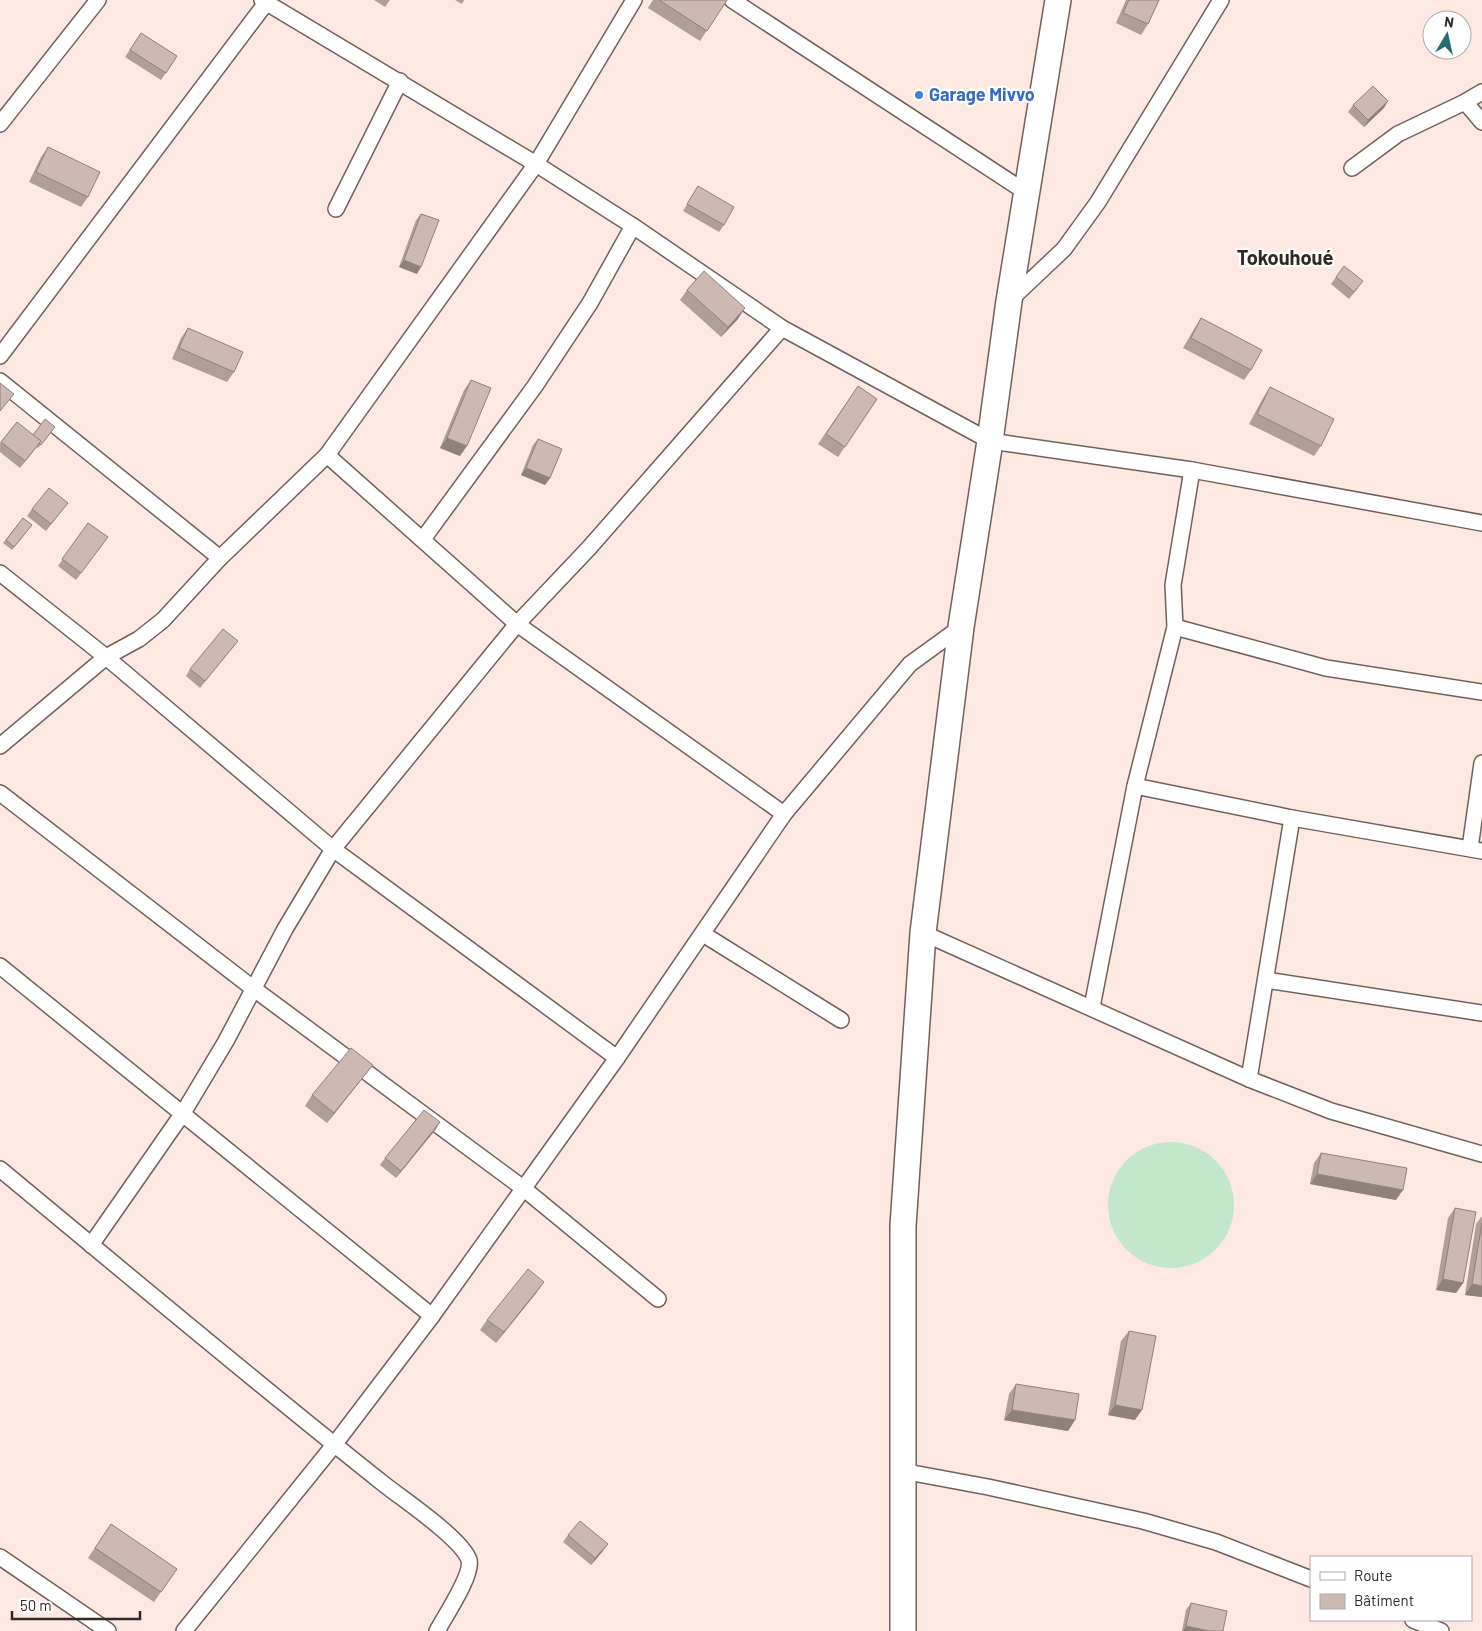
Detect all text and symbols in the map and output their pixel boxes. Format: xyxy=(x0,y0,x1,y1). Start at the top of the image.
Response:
north arrow xyxy=(1422,10,1472,60)
text: N xyxy=(1443,13,1455,31)
place label: Garage Mivvo xyxy=(929,83,1035,105)
marker: Garage Mivvo xyxy=(913,89,925,101)
district label: Tokouhoué xyxy=(1237,245,1333,269)
legend xyxy=(1310,1556,1472,1621)
text: Route xyxy=(1354,1566,1393,1584)
scale bar xyxy=(12,1588,140,1620)
text: Bâtiment xyxy=(1354,1591,1414,1609)
text: 50 m xyxy=(20,1596,52,1614)

